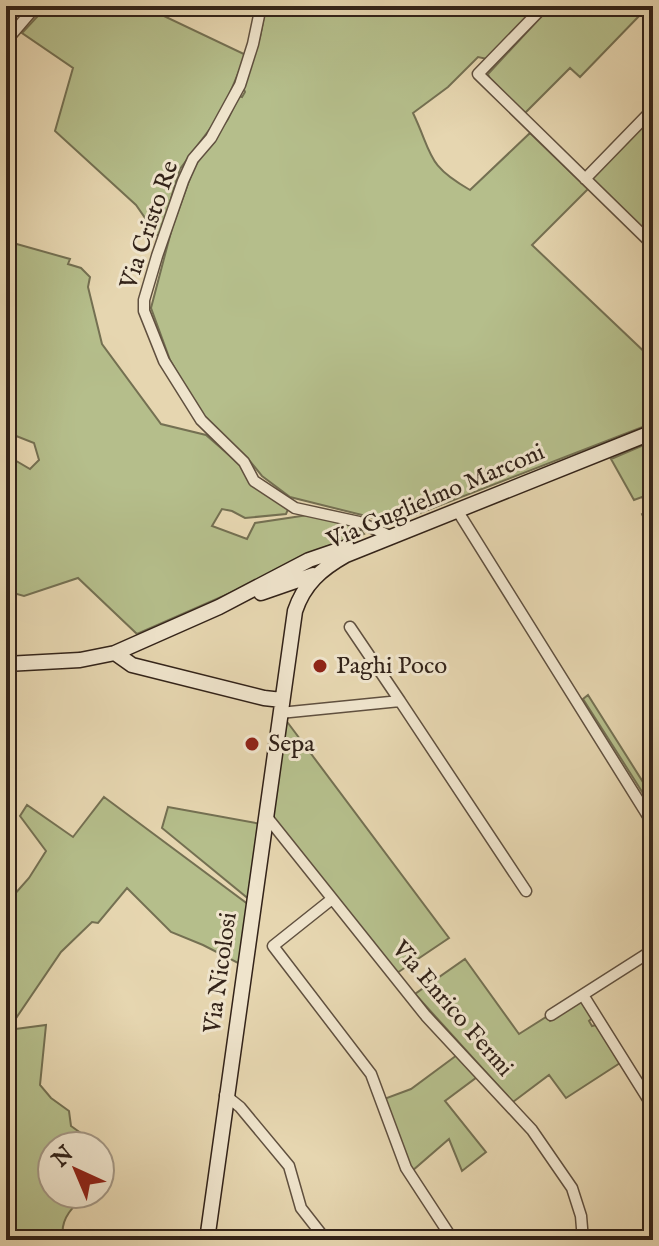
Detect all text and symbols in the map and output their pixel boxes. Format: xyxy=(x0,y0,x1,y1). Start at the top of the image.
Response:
street label: Via Cristo Re xyxy=(113,157,186,294)
street label: Via Guglielmo Marconi xyxy=(322,437,550,557)
place label: Paghi Poco xyxy=(336,651,447,682)
marker: Paghi Poco xyxy=(311,657,329,675)
place label: Sepa xyxy=(268,729,315,760)
marker: Sepa xyxy=(243,735,261,753)
street label: Via Nicolosi xyxy=(197,910,245,1037)
street label: Via Enrico Fermi xyxy=(384,934,520,1084)
north arrow xyxy=(36,1130,116,1210)
text: N xyxy=(46,1140,80,1174)

